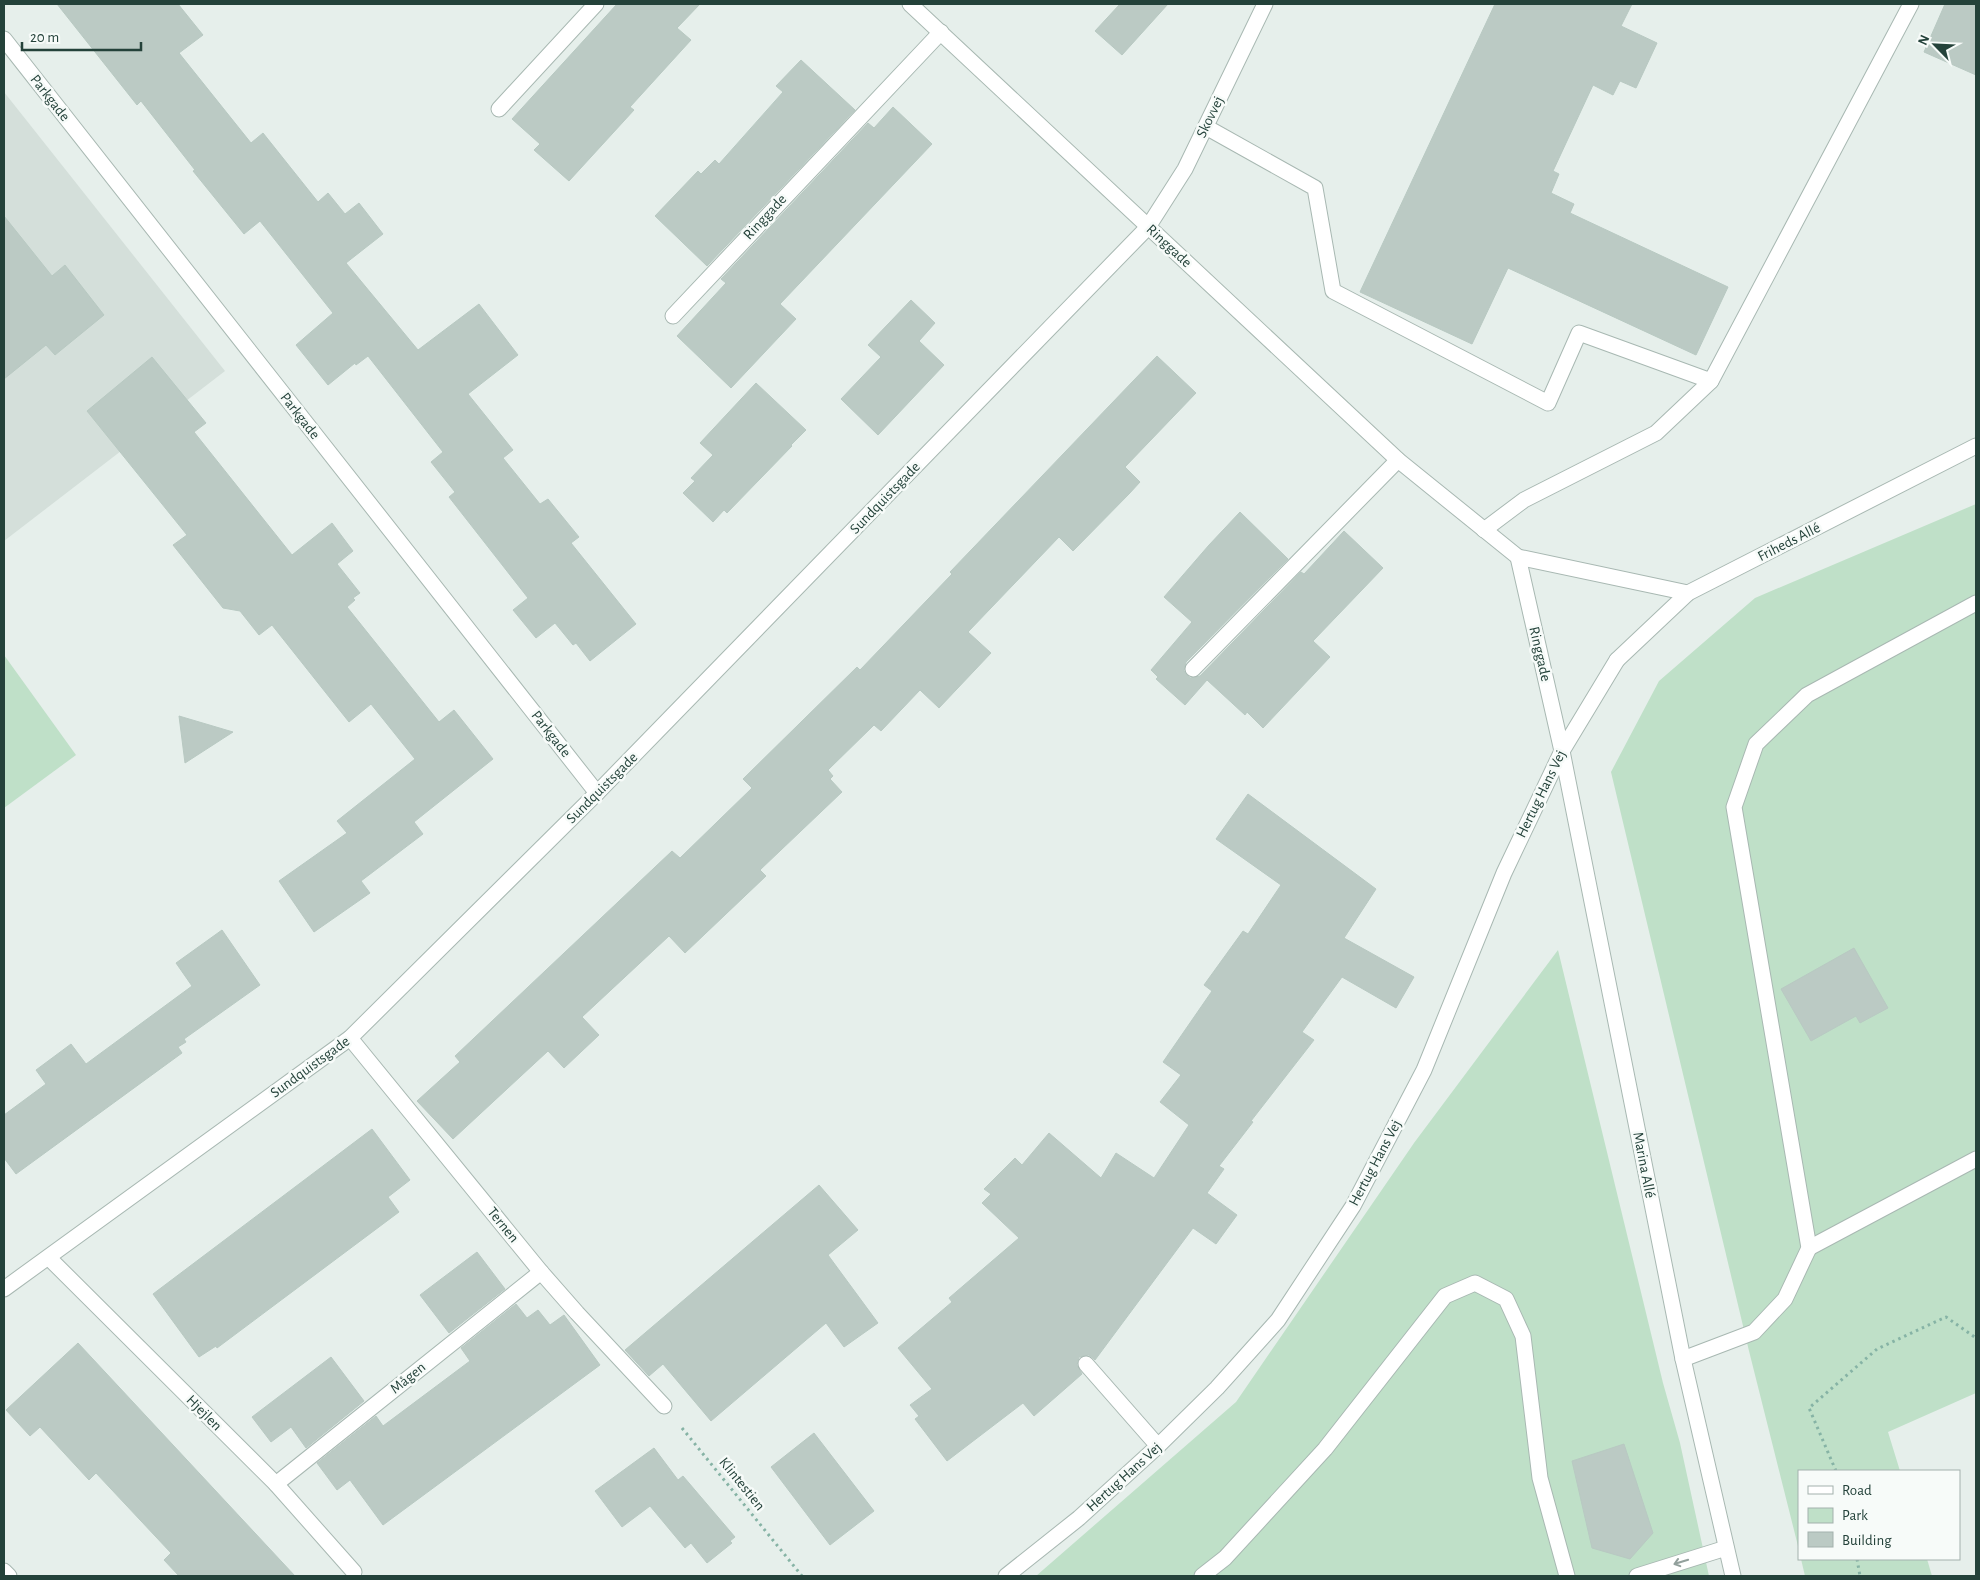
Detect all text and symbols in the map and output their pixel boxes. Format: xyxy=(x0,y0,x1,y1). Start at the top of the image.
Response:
scale bar xyxy=(22,20,141,52)
north arrow xyxy=(1910,20,1960,70)
text: 20 m xyxy=(30,30,59,45)
text: N xyxy=(1916,33,1932,47)
street label: Parkgade xyxy=(27,72,73,124)
street label: Skovvej xyxy=(1194,94,1226,140)
street label: Ringgade xyxy=(741,191,790,242)
street label: Ringgade xyxy=(1144,222,1195,271)
street label: Parkgade xyxy=(277,390,323,442)
street label: Sundquistsgade xyxy=(847,459,923,537)
street label: Friheds Allé xyxy=(1755,520,1823,564)
street label: Ringgade xyxy=(1526,625,1554,683)
street label: Parkgade xyxy=(528,708,574,760)
street label: Hertug Hans Vej xyxy=(1513,748,1569,840)
street label: Sundquistsgade xyxy=(564,750,640,826)
street label: Sundquistsgade xyxy=(268,1033,352,1101)
street label: Hertug Hans Vej xyxy=(1346,1117,1404,1209)
street label: Marina Allé xyxy=(1630,1131,1658,1199)
street label: Ternen xyxy=(484,1205,522,1245)
street label: Mågen xyxy=(388,1359,428,1397)
street label: Hjejlen xyxy=(183,1392,225,1434)
street label: Hertug Hans Vej xyxy=(1084,1440,1164,1514)
street label: Klintestien xyxy=(716,1455,768,1513)
legend xyxy=(1798,1470,1960,1560)
text: Road xyxy=(1842,1483,1872,1498)
text: Park xyxy=(1842,1508,1868,1523)
text: Building xyxy=(1842,1533,1892,1548)
one-way arrow xyxy=(1674,1557,1690,1567)

